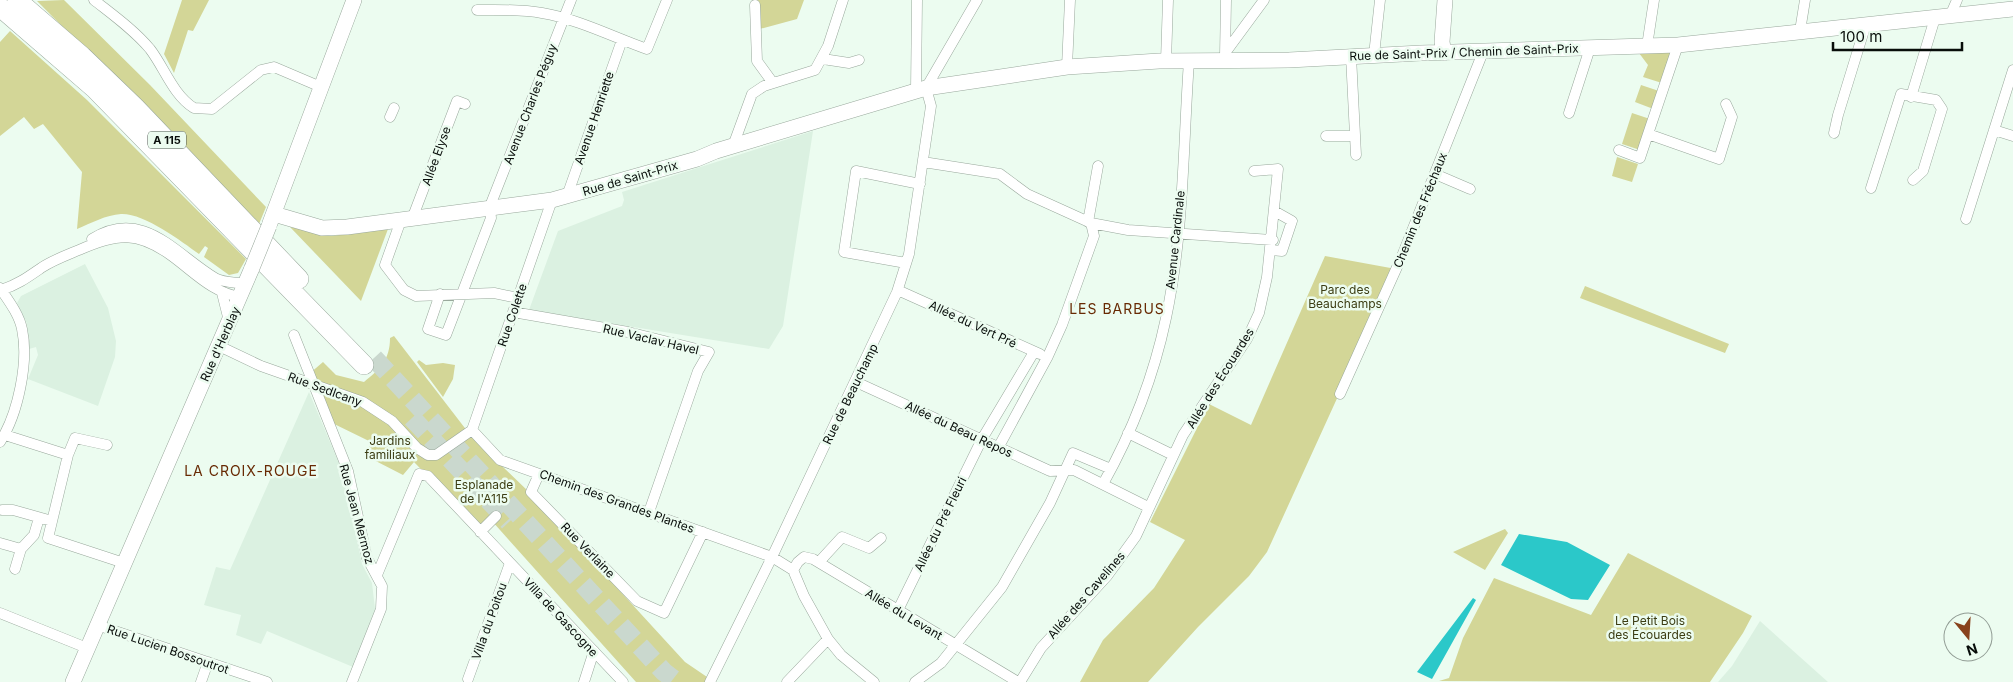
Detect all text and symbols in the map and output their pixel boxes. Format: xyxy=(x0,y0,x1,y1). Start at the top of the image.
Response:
scale bar xyxy=(1833,20,1962,52)
text: 100 m xyxy=(1840,27,1882,46)
street label: Rue de Saint-Prix / Chemin de Saint-Prix xyxy=(1349,40,1579,63)
street label: Avenue Charles Péguy xyxy=(500,41,560,167)
street label: Avenue Henriette xyxy=(571,69,617,167)
street label: Allée Elyse xyxy=(418,124,454,188)
road number: A 115 xyxy=(148,132,186,148)
street label: Chemin des Fréchaux xyxy=(1390,150,1450,270)
street label: Rue de Saint-Prix xyxy=(581,157,680,199)
street label: Avenue Cardinale xyxy=(1162,190,1188,290)
street label: Rue Colette xyxy=(494,282,530,348)
park label: Parc des Beauchamps xyxy=(1308,282,1382,311)
street label: Allée du Vert Pré xyxy=(927,297,1019,351)
district label: LES BARBUS xyxy=(1069,300,1165,317)
street label: Rue d'Herblay xyxy=(197,304,243,384)
street label: Rue Vaclav Havel xyxy=(602,321,700,357)
street label: Allée des Écouardes xyxy=(1183,325,1257,431)
street label: Rue de Beauchamp xyxy=(819,341,881,447)
street label: Rue Sedlcany xyxy=(286,369,364,409)
street label: Allée du Beau Repos xyxy=(903,398,1015,460)
park label: Jardins familiaux xyxy=(365,433,416,462)
district label: LA CROIX-ROUGE xyxy=(184,462,318,479)
street label: Rue Jean Mermoz xyxy=(336,462,378,566)
street label: Chemin des Grandes Plantes xyxy=(538,466,696,536)
street label: Allée du Pré Fleuri xyxy=(911,474,969,574)
park label: Esplanade de l'A115 xyxy=(455,477,513,506)
street label: Rue Verlaine xyxy=(558,519,618,581)
street label: Allée des Cavelines xyxy=(1044,548,1128,642)
street label: Villa de Gascogne xyxy=(521,574,601,660)
street label: Villa du Poitou xyxy=(468,581,510,661)
street label: Allée du Levant xyxy=(863,585,945,643)
north arrow xyxy=(1943,612,1993,662)
park label: Le Petit Bois des Écouardes xyxy=(1608,613,1692,642)
street label: Rue Lucien Bossoutrot xyxy=(105,621,231,677)
text: N xyxy=(1964,640,1980,660)

